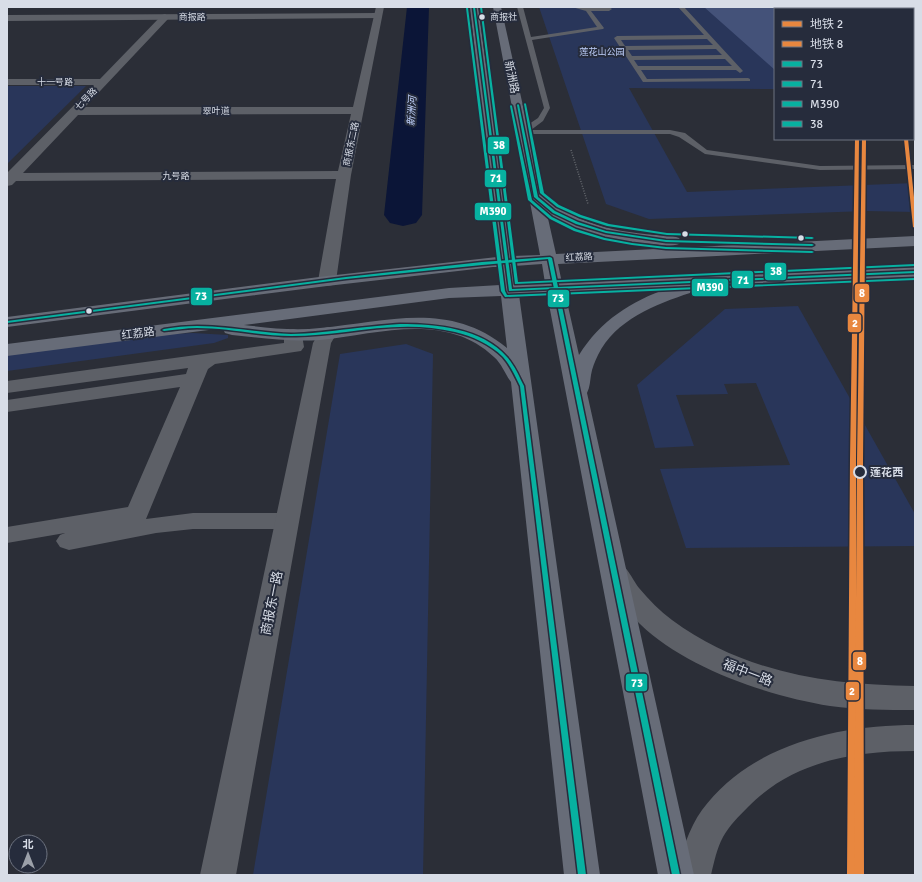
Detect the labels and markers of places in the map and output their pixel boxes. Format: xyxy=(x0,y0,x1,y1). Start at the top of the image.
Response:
marker: 商报社 xyxy=(477,12,487,22)
place label: 商报社 xyxy=(490,12,517,23)
unlabelled marker xyxy=(680,229,690,239)
unlabelled marker xyxy=(796,233,806,243)
unlabelled marker xyxy=(84,306,94,316)
marker: 莲花西 xyxy=(853,465,867,479)
place label: 莲花西 xyxy=(870,466,903,479)

